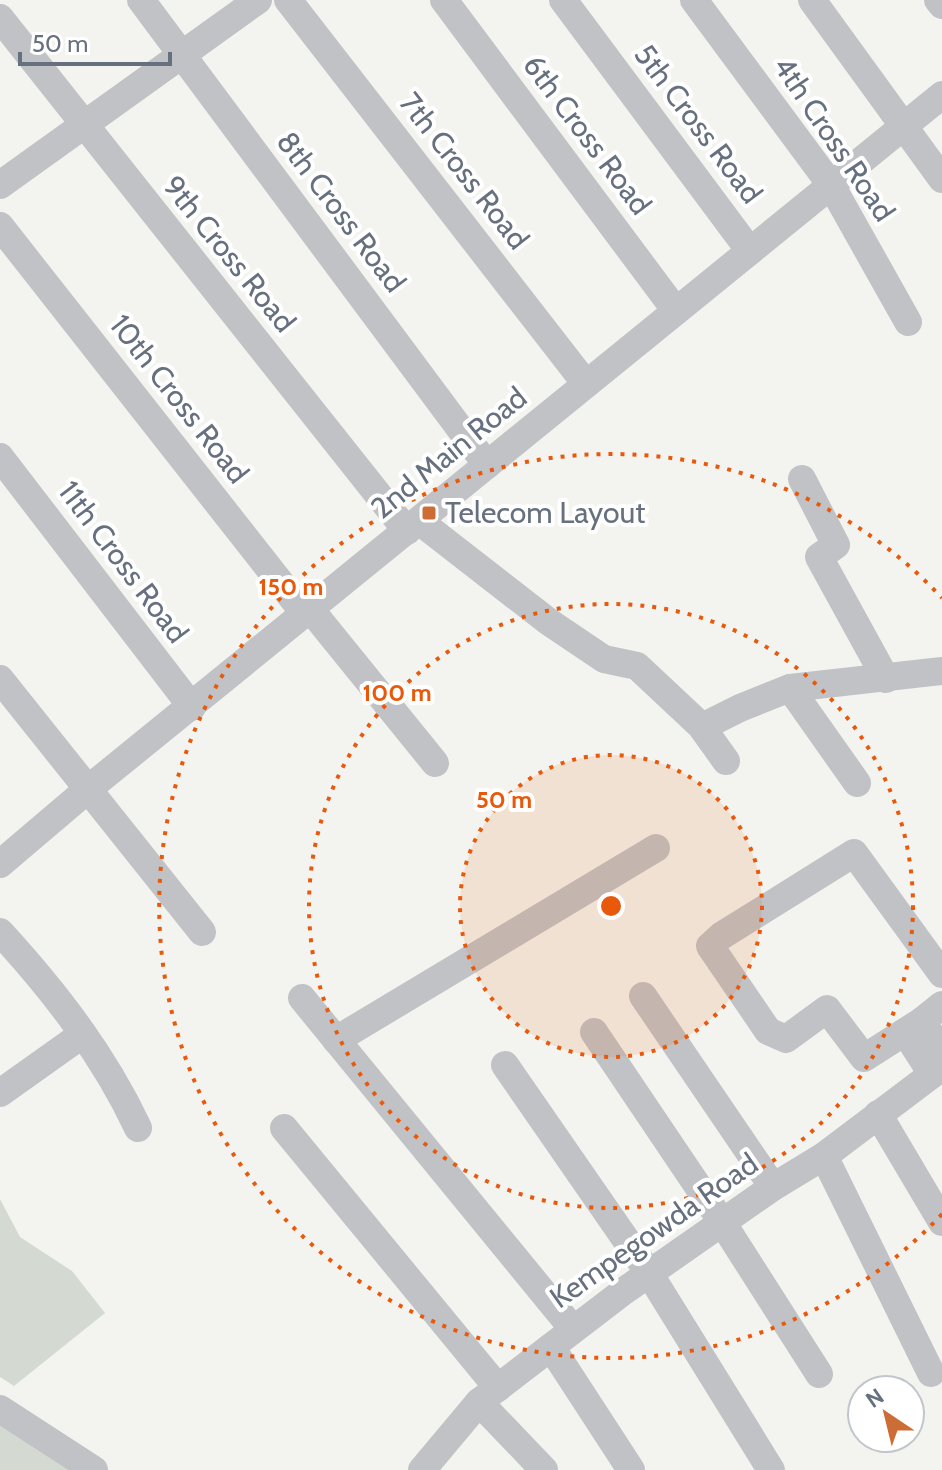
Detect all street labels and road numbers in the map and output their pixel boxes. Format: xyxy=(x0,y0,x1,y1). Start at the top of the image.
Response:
street label: 5th Cross Road xyxy=(626,37,770,211)
street label: 6th Cross Road xyxy=(515,47,660,222)
street label: 4th Cross Road xyxy=(766,49,903,228)
street label: 7th Cross Road xyxy=(392,85,537,256)
street label: 8th Cross Road xyxy=(269,124,414,299)
street label: 9th Cross Road xyxy=(155,168,304,339)
street label: 10th Cross Road xyxy=(102,307,257,491)
street label: 2nd Main Road xyxy=(363,379,534,527)
street label: 11th Cross Road xyxy=(50,473,196,650)
street label: Kempegowda Road xyxy=(543,1145,765,1316)

